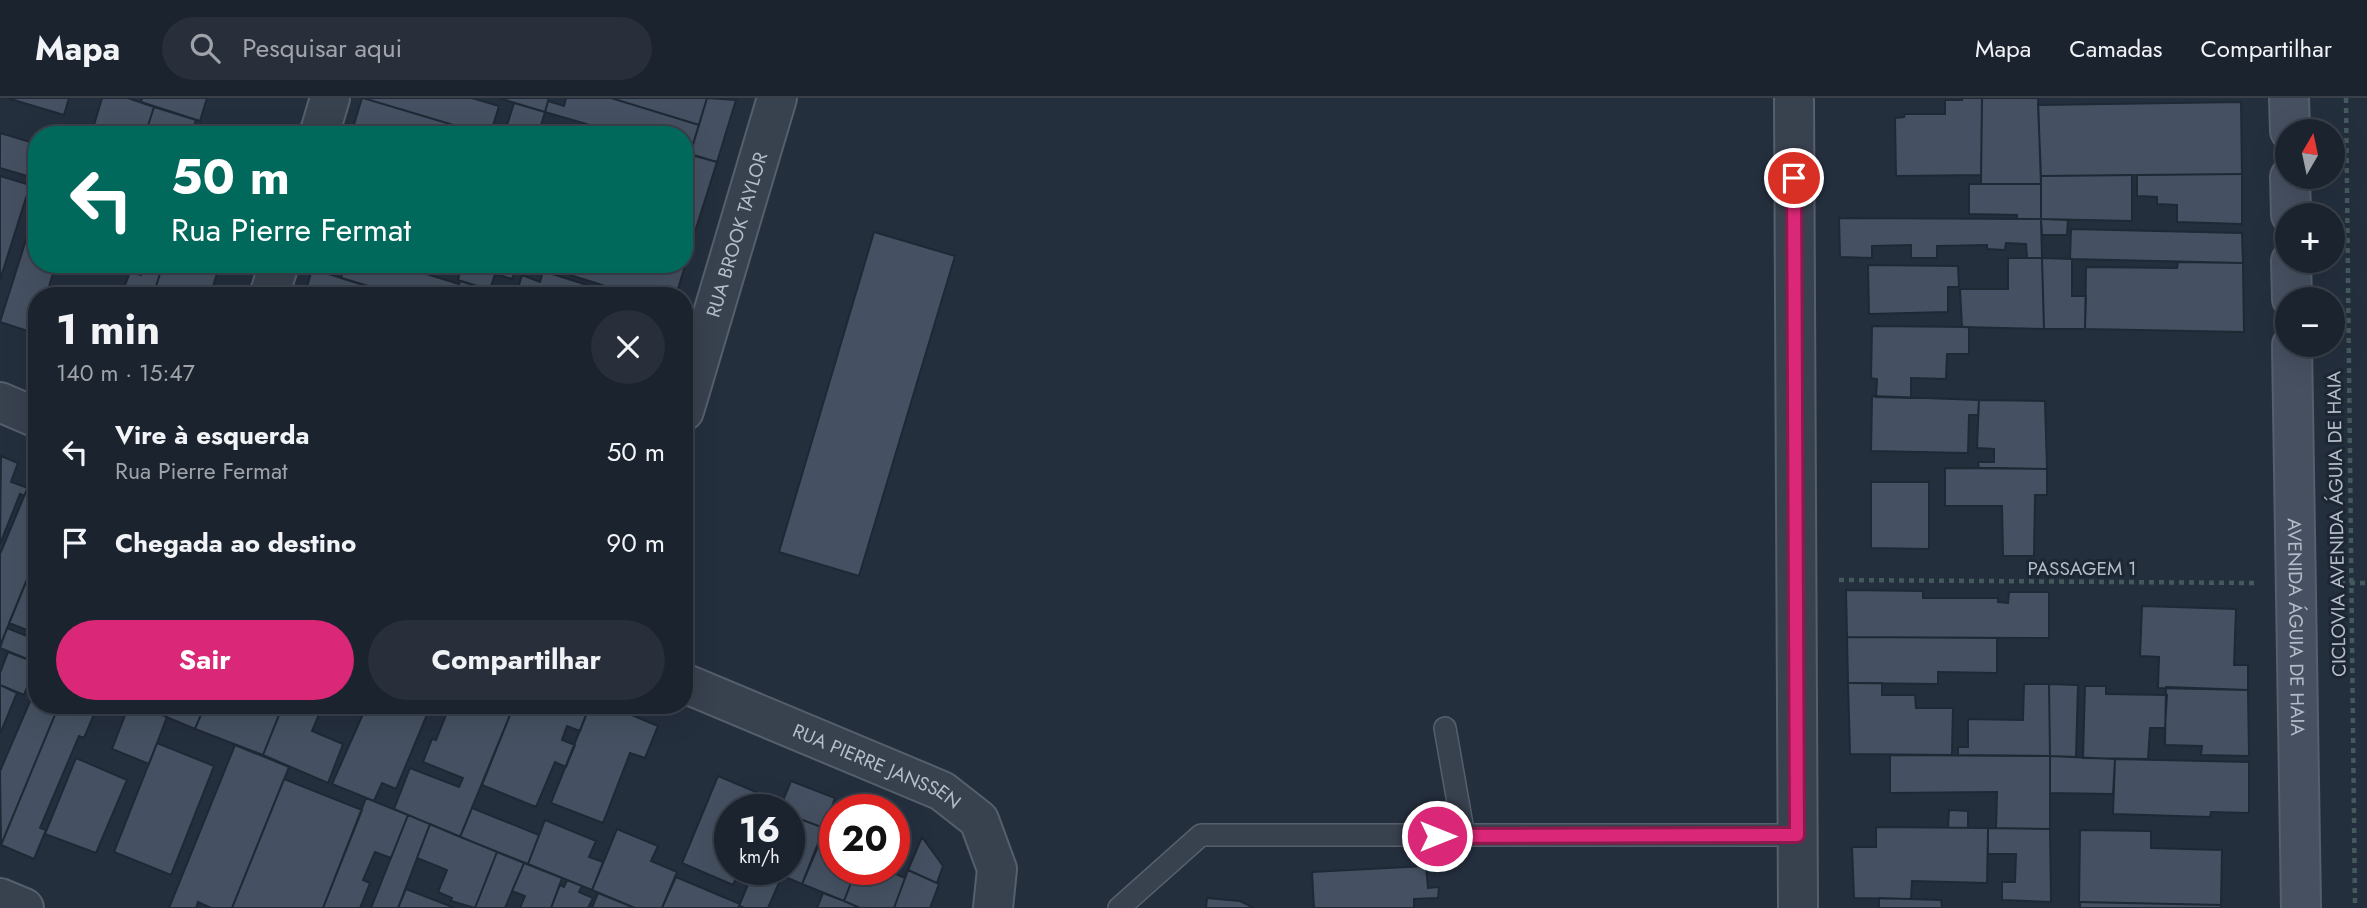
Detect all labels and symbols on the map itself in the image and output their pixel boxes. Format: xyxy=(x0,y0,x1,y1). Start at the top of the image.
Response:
north arrow xyxy=(2275,119,2345,189)
pin xyxy=(1764,148,1824,208)
street label: RUA BROOK TAYLOR xyxy=(700,149,774,321)
street label: CICLOVIA AVENIDA ÁGUIA DE HAIA xyxy=(2320,370,2353,677)
street label: AVENIDA ÁGUIA DE HAIA xyxy=(2281,518,2311,736)
street label: PASSAGEM 1 xyxy=(2027,555,2137,582)
street label: RUA PIERRE JANSSEN xyxy=(789,717,967,815)
speed limit sign: 20 xyxy=(819,794,910,885)
position arrow xyxy=(1400,799,1474,873)

